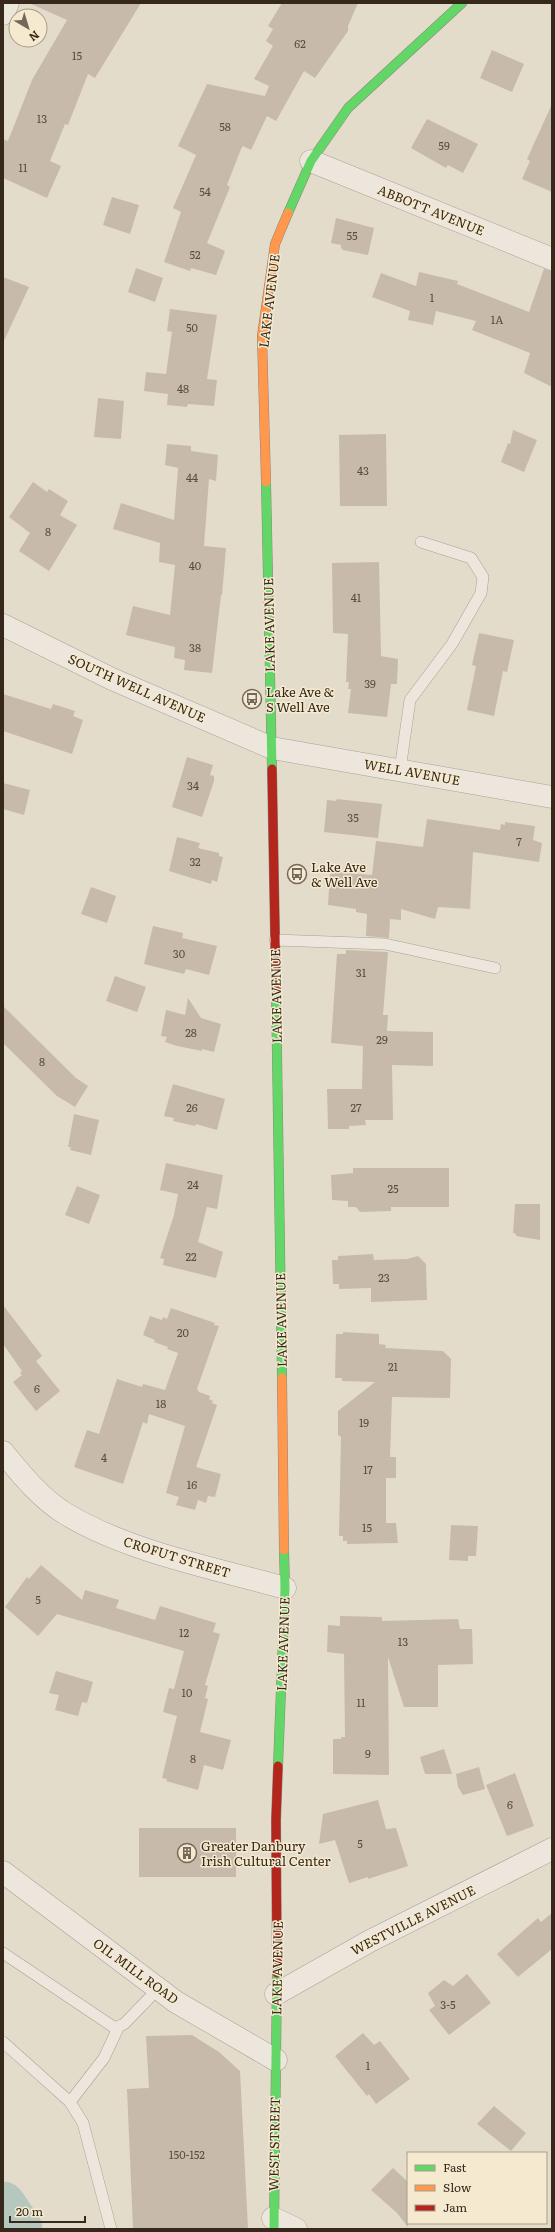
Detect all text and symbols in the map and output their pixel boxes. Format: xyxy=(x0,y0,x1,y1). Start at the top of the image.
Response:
north arrow xyxy=(8,8,48,48)
text: N xyxy=(26,28,43,46)
house number: 62 xyxy=(294,35,306,51)
house number: 15 xyxy=(72,47,82,63)
house number: 13 xyxy=(37,110,47,126)
house number: 58 xyxy=(219,118,231,134)
house number: 59 xyxy=(438,137,450,153)
house number: 11 xyxy=(19,159,28,175)
street label: ABBOTT AVENUE xyxy=(375,179,487,240)
house number: 54 xyxy=(199,183,211,199)
house number: 55 xyxy=(346,227,358,243)
house number: 52 xyxy=(189,246,201,262)
street label: LAKE AVENUE xyxy=(253,253,284,349)
house number: 1 xyxy=(430,289,435,305)
house number: 1A xyxy=(491,311,503,327)
house number: 50 xyxy=(186,319,198,335)
house number: 48 xyxy=(177,380,189,396)
house number: 43 xyxy=(357,462,369,478)
house number: 44 xyxy=(186,469,198,485)
house number: 8 xyxy=(45,523,51,539)
house number: 40 xyxy=(189,557,201,573)
street label: LAKE AVENUE xyxy=(258,578,279,672)
house number: 41 xyxy=(351,589,362,605)
house number: 38 xyxy=(189,639,201,655)
street label: SOUTH WELL AVENUE xyxy=(65,649,209,726)
house number: 39 xyxy=(364,675,376,691)
place label: Lake Ave & S Well Ave xyxy=(266,682,335,716)
bus stop icon: Lake Ave & S Well Ave xyxy=(241,688,263,710)
street label: WELL AVENUE xyxy=(363,754,462,789)
house number: 34 xyxy=(187,777,199,793)
house number: 35 xyxy=(347,809,359,825)
house number: 7 xyxy=(516,833,522,849)
house number: 32 xyxy=(189,853,201,869)
place label: Lake Ave & Well Ave xyxy=(311,857,378,891)
bus stop icon: Lake Ave & Well Ave xyxy=(286,863,308,885)
house number: 30 xyxy=(173,945,185,961)
street label: LAKE AVENUE xyxy=(265,949,286,1043)
house number: 31 xyxy=(356,964,367,980)
house number: 28 xyxy=(185,1024,197,1040)
house number: 29 xyxy=(376,1031,388,1047)
house number: 8 xyxy=(39,1053,45,1069)
house number: 26 xyxy=(186,1099,198,1115)
house number: 27 xyxy=(350,1099,362,1115)
house number: 24 xyxy=(187,1176,199,1192)
house number: 25 xyxy=(387,1180,399,1196)
house number: 22 xyxy=(185,1248,197,1264)
house number: 23 xyxy=(378,1269,390,1285)
street label: LAKE AVENUE xyxy=(270,1273,291,1367)
house number: 20 xyxy=(177,1324,189,1340)
house number: 21 xyxy=(388,1358,399,1374)
house number: 6 xyxy=(34,1380,40,1396)
house number: 18 xyxy=(156,1395,166,1411)
house number: 19 xyxy=(359,1414,369,1430)
house number: 4 xyxy=(101,1449,107,1465)
house number: 17 xyxy=(363,1461,373,1477)
house number: 16 xyxy=(187,1476,197,1492)
house number: 15 xyxy=(362,1519,372,1535)
street label: CROFUT STREET xyxy=(121,1531,233,1582)
house number: 5 xyxy=(35,1591,41,1607)
street label: LAKE AVENUE xyxy=(271,1597,294,1691)
house number: 12 xyxy=(179,1624,189,1640)
house number: 13 xyxy=(398,1633,408,1649)
house number: 10 xyxy=(182,1684,192,1700)
house number: 11 xyxy=(357,1694,366,1710)
house number: 9 xyxy=(365,1745,371,1761)
house number: 8 xyxy=(190,1750,196,1766)
house number: 6 xyxy=(507,1796,513,1812)
house number: 5 xyxy=(357,1835,363,1851)
place label: Greater Danbury Irish Cultural Center xyxy=(201,1836,331,1870)
building icon: Greater Danbury Irish Cultural Center xyxy=(176,1842,198,1864)
street label: WESTVILLE AVENUE xyxy=(347,1880,478,1959)
street label: LAKE AVENUE xyxy=(266,1921,287,2015)
street label: OIL MILL ROAD xyxy=(90,1933,183,2008)
house number: 3-5 xyxy=(440,1996,456,2012)
house number: 1 xyxy=(366,2057,371,2073)
street label: WEST STREET xyxy=(263,2096,284,2191)
house number: 150-152 xyxy=(169,2146,205,2162)
legend xyxy=(407,2152,547,2224)
text: Fast xyxy=(443,2158,467,2176)
text: Slow xyxy=(443,2178,472,2196)
scale bar xyxy=(10,2198,85,2224)
text: Jam xyxy=(443,2198,468,2216)
text: 20 m xyxy=(16,2202,43,2220)

